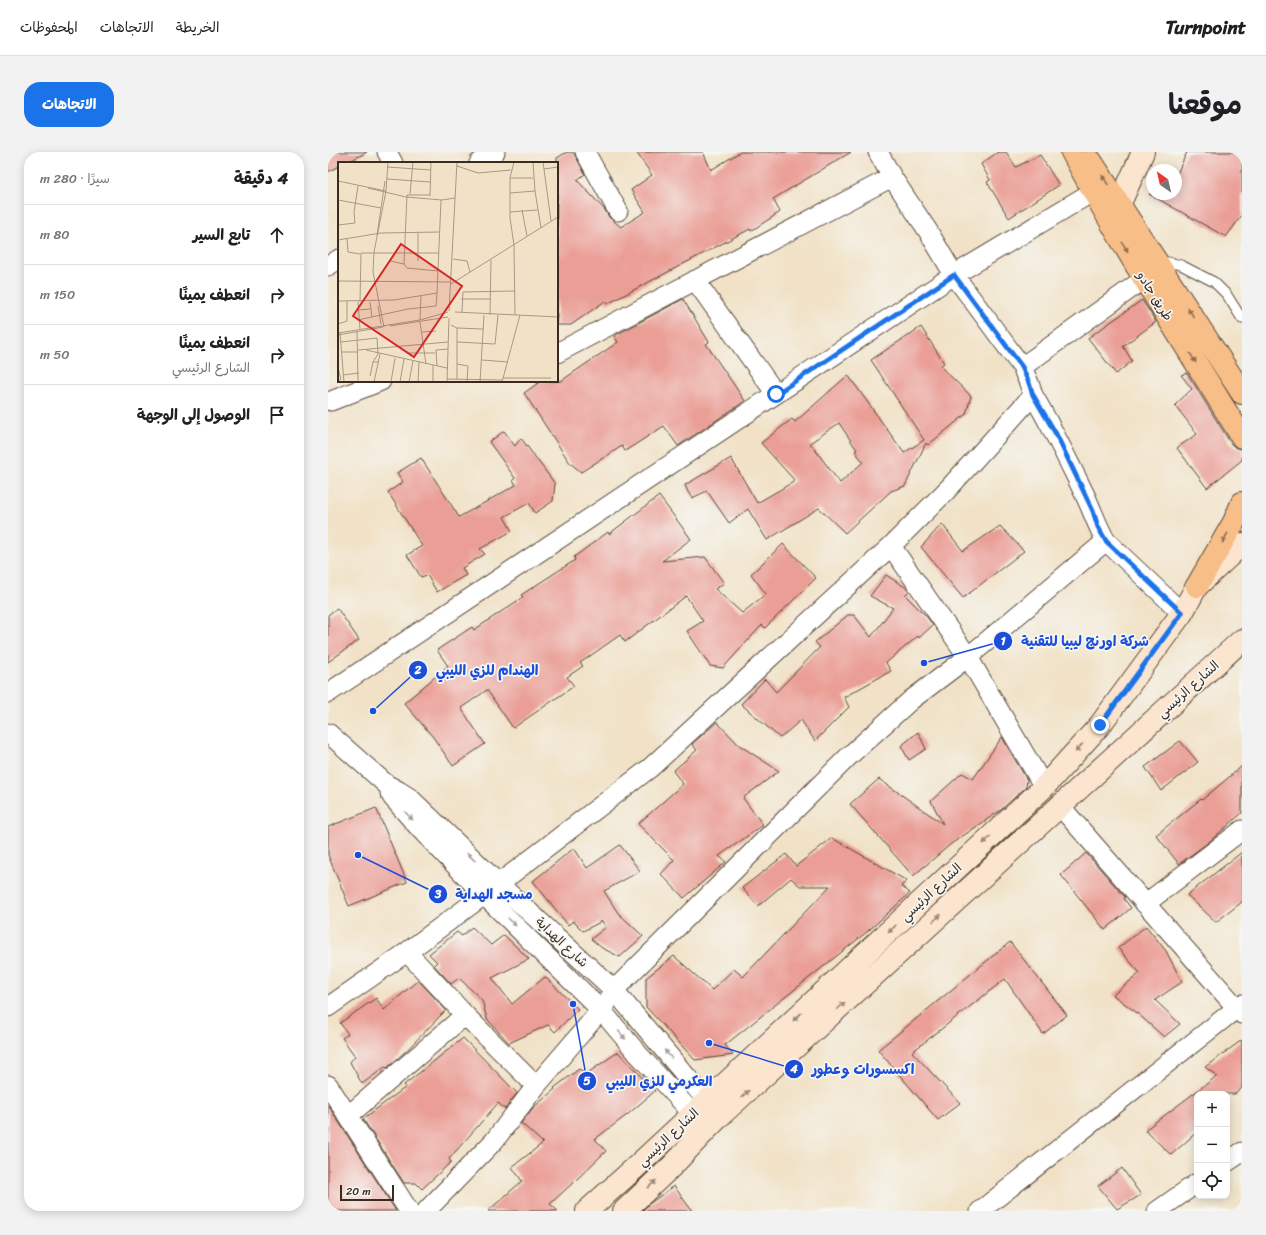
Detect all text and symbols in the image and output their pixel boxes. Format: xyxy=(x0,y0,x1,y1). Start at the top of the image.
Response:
text: Turnpoint xyxy=(1165,11,1246,44)
text: المحفوظات xyxy=(20,15,78,40)
text: الاتجاهات xyxy=(100,15,154,40)
text: الخريطة xyxy=(176,15,219,40)
text: موقعنا xyxy=(1168,80,1242,129)
button: الاتجاهات xyxy=(24,82,114,127)
inset map xyxy=(338,162,558,382)
text: 4 دقيقة xyxy=(234,163,288,193)
north arrow xyxy=(1146,164,1182,200)
text: سيرًا · 280 m xyxy=(40,167,110,190)
one-way arrow xyxy=(1101,175,1109,185)
text: تابع السير xyxy=(193,222,250,248)
text: 80 m xyxy=(40,223,69,246)
icon: ahead xyxy=(266,224,288,246)
one-way arrow xyxy=(1122,241,1129,253)
street label: طريق جادو xyxy=(1130,266,1179,326)
text: انعطف يمينًا xyxy=(179,282,250,308)
text: 150 m xyxy=(40,283,75,306)
icon: right xyxy=(266,284,288,306)
one-way arrow xyxy=(1187,308,1195,318)
text: انعطف يمينًا xyxy=(179,330,250,356)
text: 50 m xyxy=(40,343,70,366)
icon: right xyxy=(266,344,288,366)
one-way arrow xyxy=(1189,353,1197,363)
text: الشارع الرئيسي xyxy=(172,356,250,379)
route start xyxy=(767,385,785,403)
text: الوصول إلى الوجهة xyxy=(137,402,250,428)
icon: arrive xyxy=(266,404,288,426)
one-way arrow xyxy=(1221,532,1228,544)
callout: شركة اورنج ليبيا للتقنية xyxy=(993,628,1157,654)
text: شركة اورنج ليبيا للتقنية xyxy=(1021,629,1149,654)
text: 1 xyxy=(1000,630,1006,652)
street label: الشارع الرئيسي xyxy=(1151,654,1225,724)
callout: الهندام للزي الليبي xyxy=(408,657,547,683)
text: الهندام للزي الليبي xyxy=(436,658,539,683)
text: 2 xyxy=(414,659,422,681)
route end xyxy=(1091,716,1109,734)
one-way arrow xyxy=(1074,743,1083,754)
one-way arrow xyxy=(404,811,413,821)
one-way arrow xyxy=(982,835,992,845)
one-way arrow xyxy=(466,852,476,862)
street label: الشارع الرئيسي xyxy=(895,857,967,927)
callout: مسجد الهداية xyxy=(428,881,541,907)
text: مسجد الهداية xyxy=(455,882,533,907)
text: 3 xyxy=(434,883,442,905)
street label: شارع الهداية xyxy=(530,911,594,973)
one-way arrow xyxy=(932,914,942,923)
one-way arrow xyxy=(507,917,517,927)
one-way arrow xyxy=(886,924,897,933)
one-way arrow xyxy=(836,1001,846,1011)
one-way arrow xyxy=(791,1013,802,1022)
one-way arrow xyxy=(618,1030,627,1041)
one-way arrow xyxy=(664,1049,673,1060)
callout: اكسسورات وعطور xyxy=(784,1056,923,1082)
text: اكسسورات وعطور xyxy=(810,1057,915,1082)
text: 4 xyxy=(789,1058,798,1080)
callout: العكرمي للزي الليبي xyxy=(577,1068,720,1094)
text: العكرمي للزي الليبي xyxy=(606,1069,713,1094)
text: 5 xyxy=(583,1070,591,1092)
one-way arrow xyxy=(740,1089,750,1098)
map controls xyxy=(1194,1091,1230,1199)
button: + xyxy=(1194,1091,1230,1127)
street label: الشارع الرئيسي xyxy=(632,1102,704,1172)
button: − xyxy=(1194,1127,1230,1163)
button: locate xyxy=(1194,1163,1230,1199)
one-way arrow xyxy=(647,1180,657,1189)
text: 20 m xyxy=(346,1182,371,1201)
scale bar xyxy=(340,1183,394,1202)

